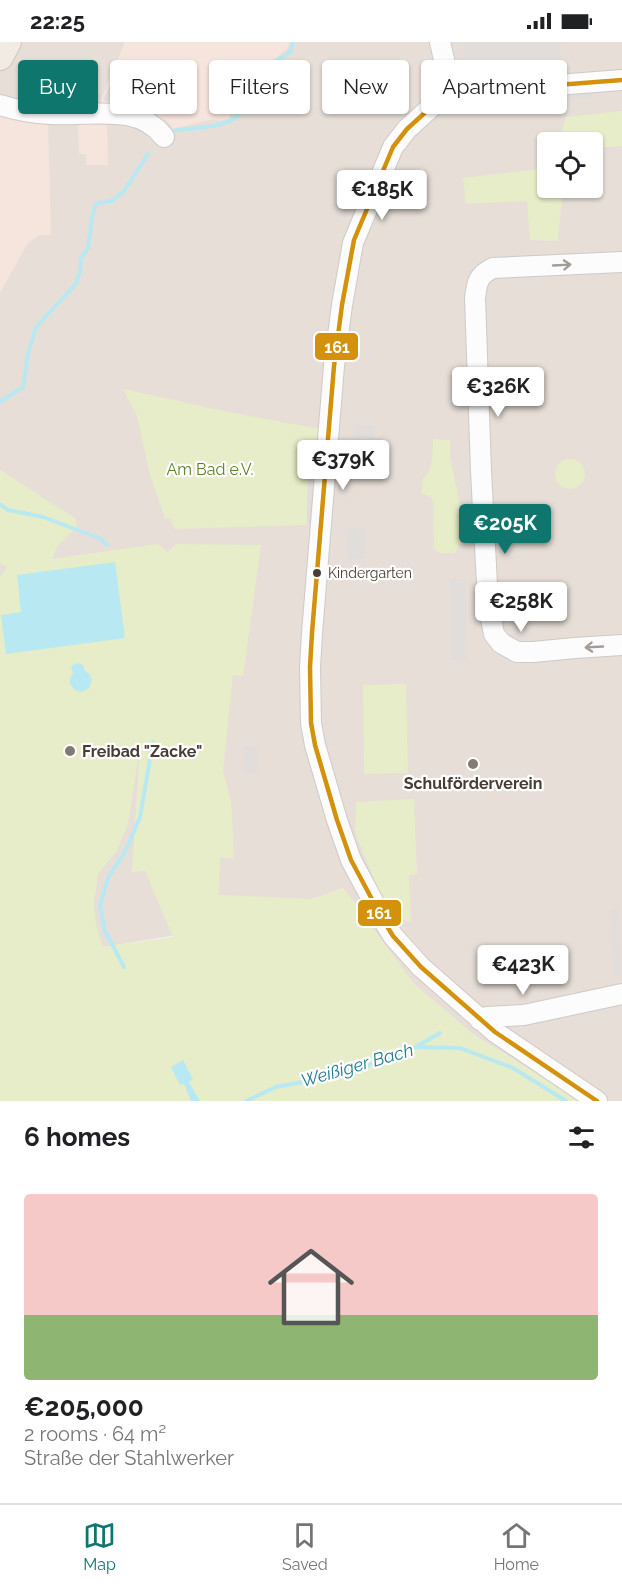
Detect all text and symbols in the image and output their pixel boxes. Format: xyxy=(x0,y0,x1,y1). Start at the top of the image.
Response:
text: 22:25 xyxy=(30,8,85,34)
chip: Buy xyxy=(18,60,98,114)
chip: Rent xyxy=(110,60,197,114)
chip: Filters xyxy=(209,60,310,114)
chip: New xyxy=(322,60,409,114)
chip: Apartment xyxy=(421,60,567,114)
map controls xyxy=(537,132,603,198)
button: locate xyxy=(537,132,603,198)
pin: €185K xyxy=(340,170,424,221)
text: €185K xyxy=(351,177,413,201)
one-way arrow xyxy=(552,259,572,270)
line badge: 161 xyxy=(314,332,359,361)
text: 161 xyxy=(324,338,350,357)
pin: €326K xyxy=(456,367,540,418)
text: €326K xyxy=(466,374,530,398)
pin: €379K xyxy=(301,440,385,491)
text: €379K xyxy=(311,447,375,471)
park label: Am Bad e.V. xyxy=(167,460,253,479)
pin: €205K xyxy=(463,504,547,555)
text: €205K xyxy=(473,511,537,535)
place label: Kindergarten xyxy=(328,565,412,581)
marker: Kindergarten xyxy=(311,567,323,579)
pin: €258K xyxy=(479,582,563,633)
text: €258K xyxy=(489,589,553,613)
one-way arrow xyxy=(584,641,604,652)
place label: Freibad "Zacke" xyxy=(82,742,202,761)
marker: Freibad "Zacke" xyxy=(63,744,77,758)
marker: Schulförderverein xyxy=(466,757,480,771)
place label: Schulförderverein xyxy=(404,774,542,793)
line badge: 161 xyxy=(357,899,402,927)
text: 161 xyxy=(366,904,392,923)
pin: €423K xyxy=(481,945,565,996)
text: €423K xyxy=(491,952,555,976)
water label: Weißiger Bach xyxy=(298,1039,416,1091)
icon: filters xyxy=(565,1121,598,1154)
text: 6 homes xyxy=(24,1122,130,1152)
icon: home xyxy=(257,1233,365,1341)
text: €205,000 xyxy=(24,1392,144,1422)
text: 2 rooms · 64 m² xyxy=(24,1422,166,1446)
text: Straße der Stahlwerker xyxy=(24,1446,234,1470)
tab: Map xyxy=(83,1519,116,1574)
tab: Saved xyxy=(282,1519,328,1574)
tab: Home xyxy=(494,1519,539,1574)

